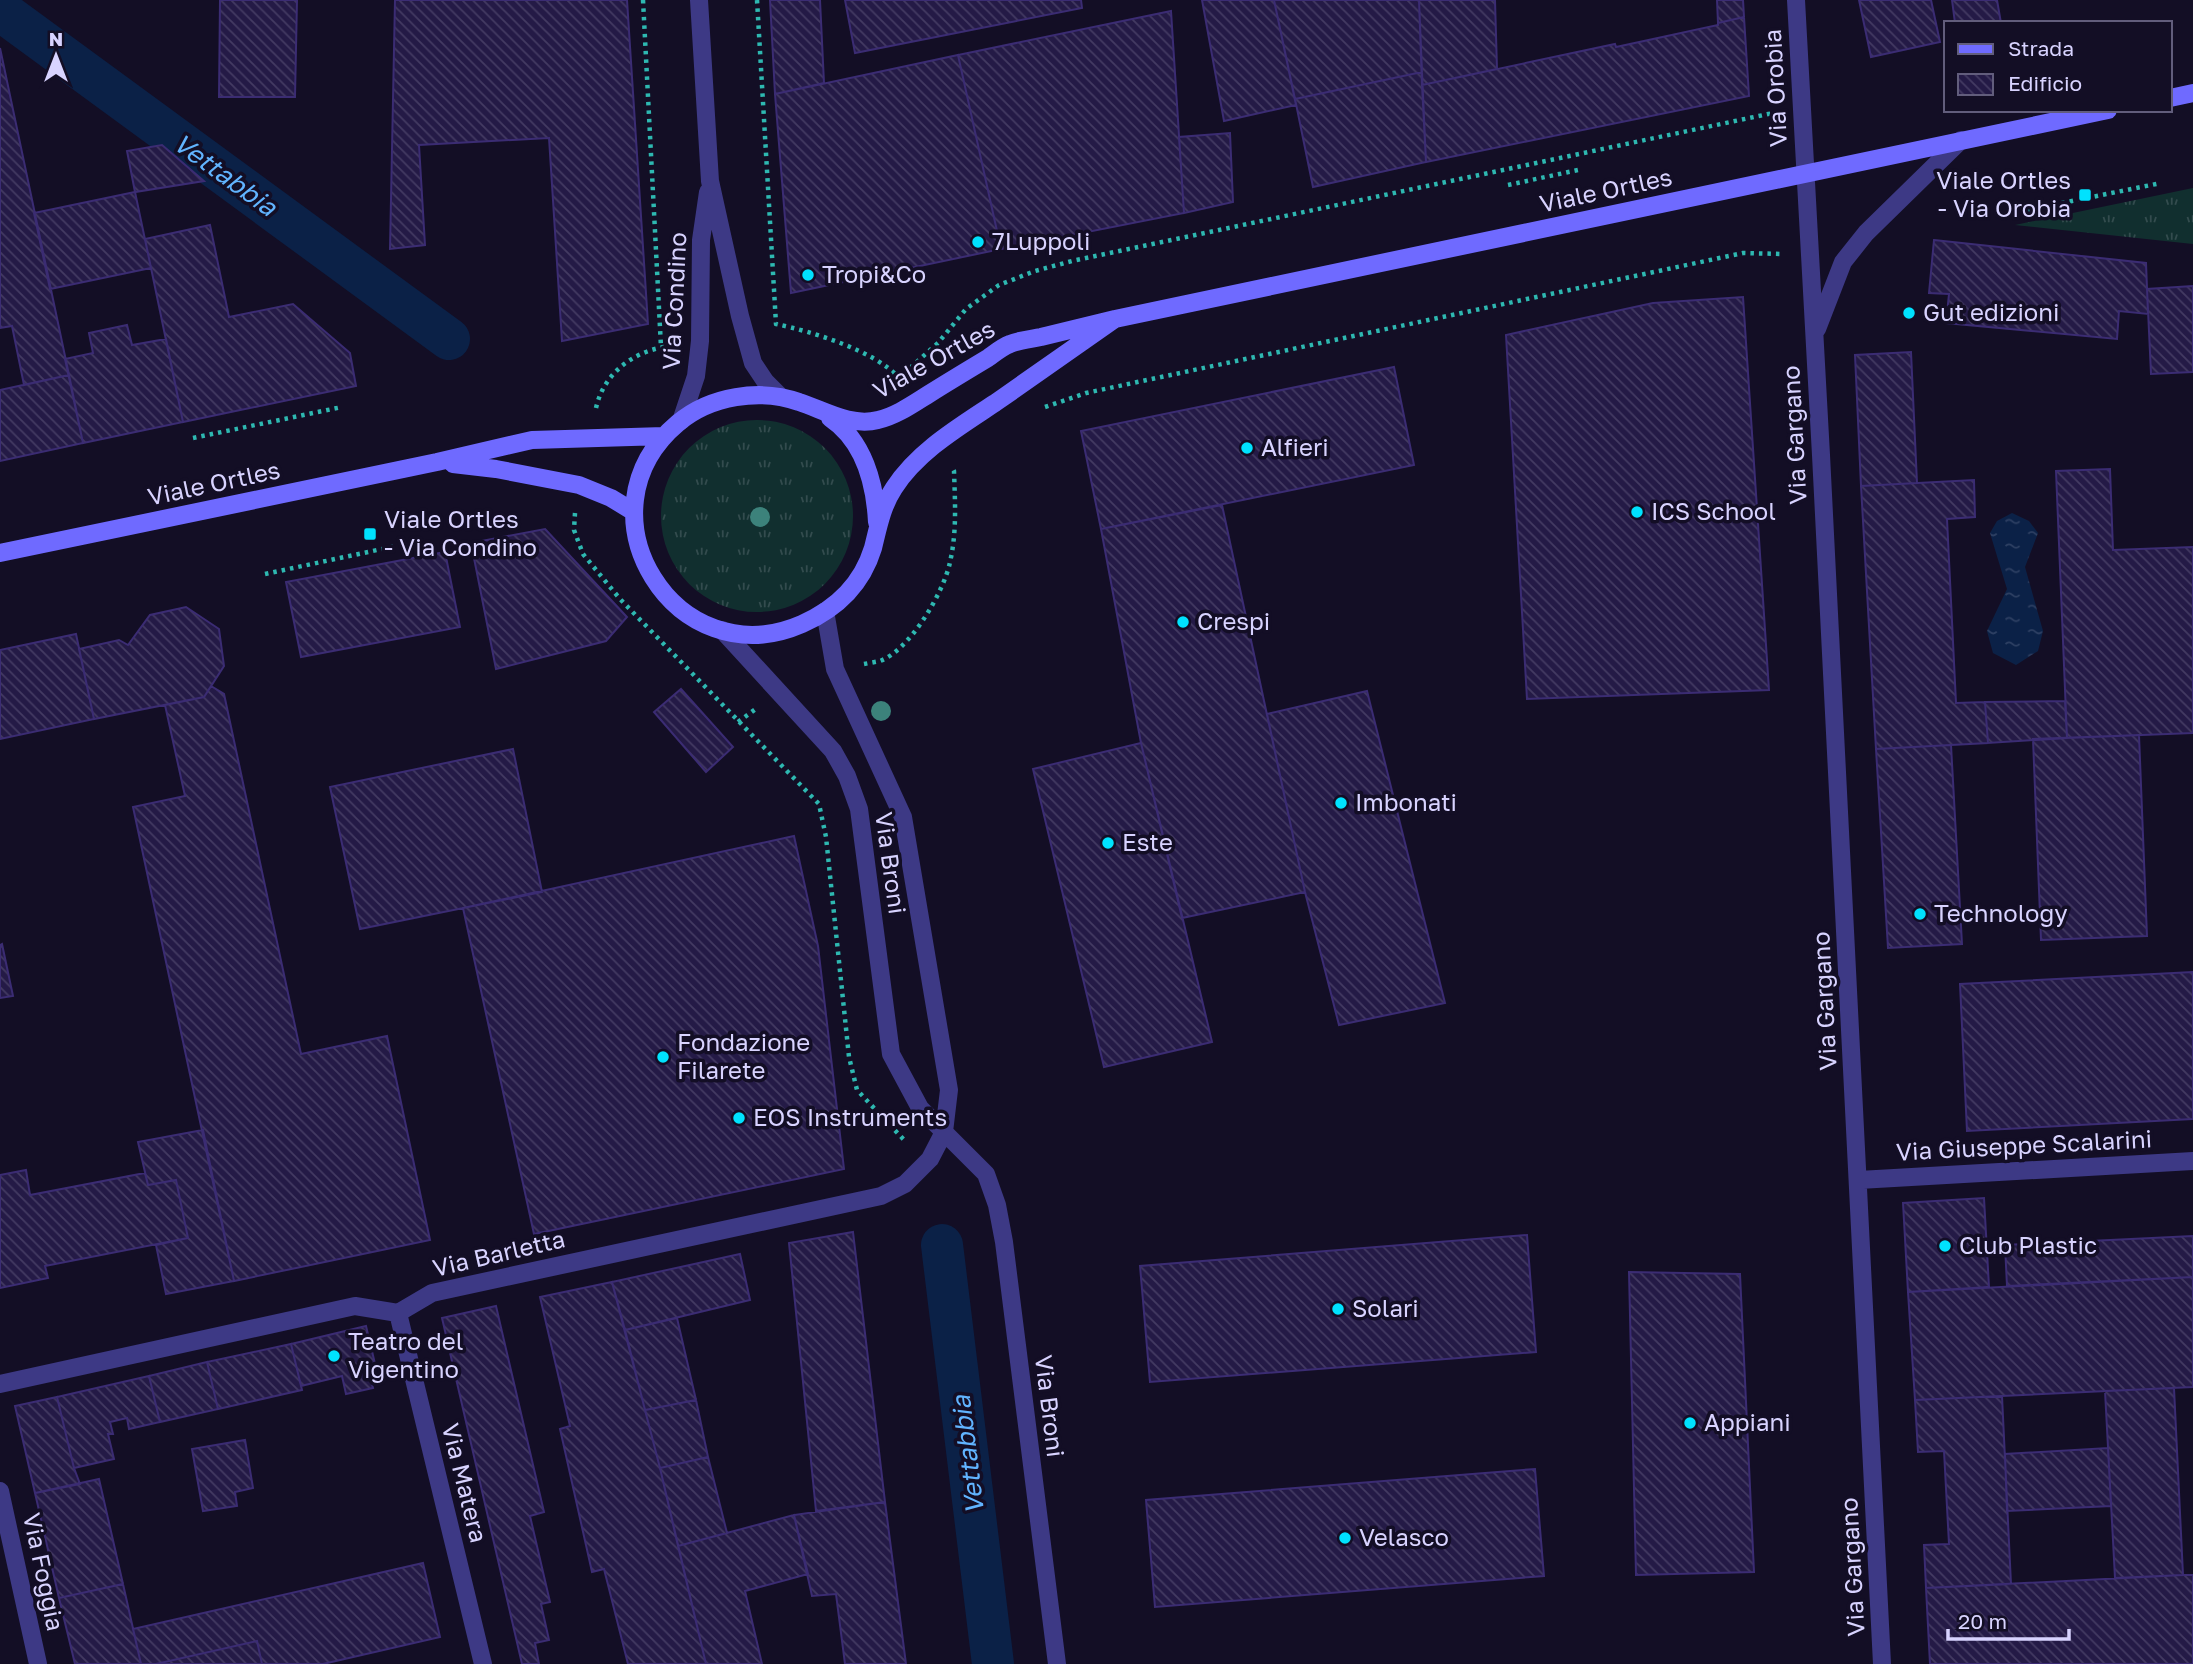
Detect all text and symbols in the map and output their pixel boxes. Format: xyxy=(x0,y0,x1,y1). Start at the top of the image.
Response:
north arrow xyxy=(21,21,91,91)
legend xyxy=(1944,21,2172,112)
text: N xyxy=(49,27,63,50)
street label: Via Orobia xyxy=(1757,28,1792,148)
text: Strada xyxy=(2008,35,2074,61)
text: Edificio xyxy=(2008,70,2082,96)
water label: Vettabbia xyxy=(168,127,284,223)
street label: Viale Ortles xyxy=(1537,161,1675,218)
place label: Viale Ortles - Via Orobia xyxy=(1936,165,2071,222)
marker: Viale Ortles - Via Orobia xyxy=(2077,187,2093,203)
place label: 7Luppoli xyxy=(992,226,1090,255)
street label: Via Condino xyxy=(655,231,692,371)
marker: 7Luppoli xyxy=(970,234,986,250)
place label: Tropi&Co xyxy=(822,259,926,288)
marker: Tropi&Co xyxy=(800,267,816,283)
place label: Gut edizioni xyxy=(1923,297,2059,326)
marker: Gut edizioni xyxy=(1901,305,1917,321)
street label: Viale Ortles xyxy=(867,313,999,404)
street label: Via Gargano xyxy=(1775,365,1812,505)
place label: Alfieri xyxy=(1261,432,1329,461)
marker: Alfieri xyxy=(1239,440,1255,456)
street label: Viale Ortles xyxy=(145,454,283,511)
place label: ICS School xyxy=(1651,496,1776,525)
place label: Viale Ortles - Via Condino xyxy=(384,504,537,561)
marker: ICS School xyxy=(1629,504,1645,520)
marker: Viale Ortles - Via Condino xyxy=(362,526,378,542)
place label: Crespi xyxy=(1197,606,1270,635)
marker: Crespi xyxy=(1175,614,1191,630)
place label: Imbonati xyxy=(1355,787,1457,816)
marker: Imbonati xyxy=(1333,795,1349,811)
street label: Via Broni xyxy=(870,810,913,916)
place label: Este xyxy=(1122,827,1173,856)
marker: Este xyxy=(1100,835,1116,851)
place label: Technology xyxy=(1934,898,2068,927)
marker: Technology xyxy=(1912,906,1928,922)
street label: Via Gargano xyxy=(1805,931,1842,1071)
place label: Fondazione Filarete xyxy=(677,1027,810,1084)
marker: Fondazione Filarete xyxy=(655,1049,671,1065)
place label: EOS Instruments xyxy=(753,1102,947,1131)
marker: EOS Instruments xyxy=(731,1110,747,1126)
street label: Via Giuseppe Scalarini xyxy=(1895,1123,2153,1166)
street label: Via Barletta xyxy=(430,1223,568,1282)
place label: Club Plastic xyxy=(1959,1230,2097,1259)
marker: Club Plastic xyxy=(1937,1238,1953,1254)
place label: Solari xyxy=(1352,1293,1419,1322)
marker: Solari xyxy=(1330,1301,1346,1317)
place label: Teatro del Vigentino xyxy=(348,1326,463,1383)
marker: Teatro del Vigentino xyxy=(326,1348,342,1364)
street label: Via Broni xyxy=(1030,1353,1071,1459)
water label: Vettabbia xyxy=(945,1392,990,1516)
place label: Appiani xyxy=(1704,1407,1791,1436)
marker: Appiani xyxy=(1682,1415,1698,1431)
street label: Via Matera xyxy=(437,1420,494,1545)
street label: Via Gargano xyxy=(1833,1497,1870,1637)
street label: Via Foggia xyxy=(18,1510,71,1633)
place label: Velasco xyxy=(1359,1522,1449,1551)
marker: Velasco xyxy=(1337,1530,1353,1546)
scale bar xyxy=(1948,1598,2069,1642)
text: 20 m xyxy=(1958,1608,2007,1634)

